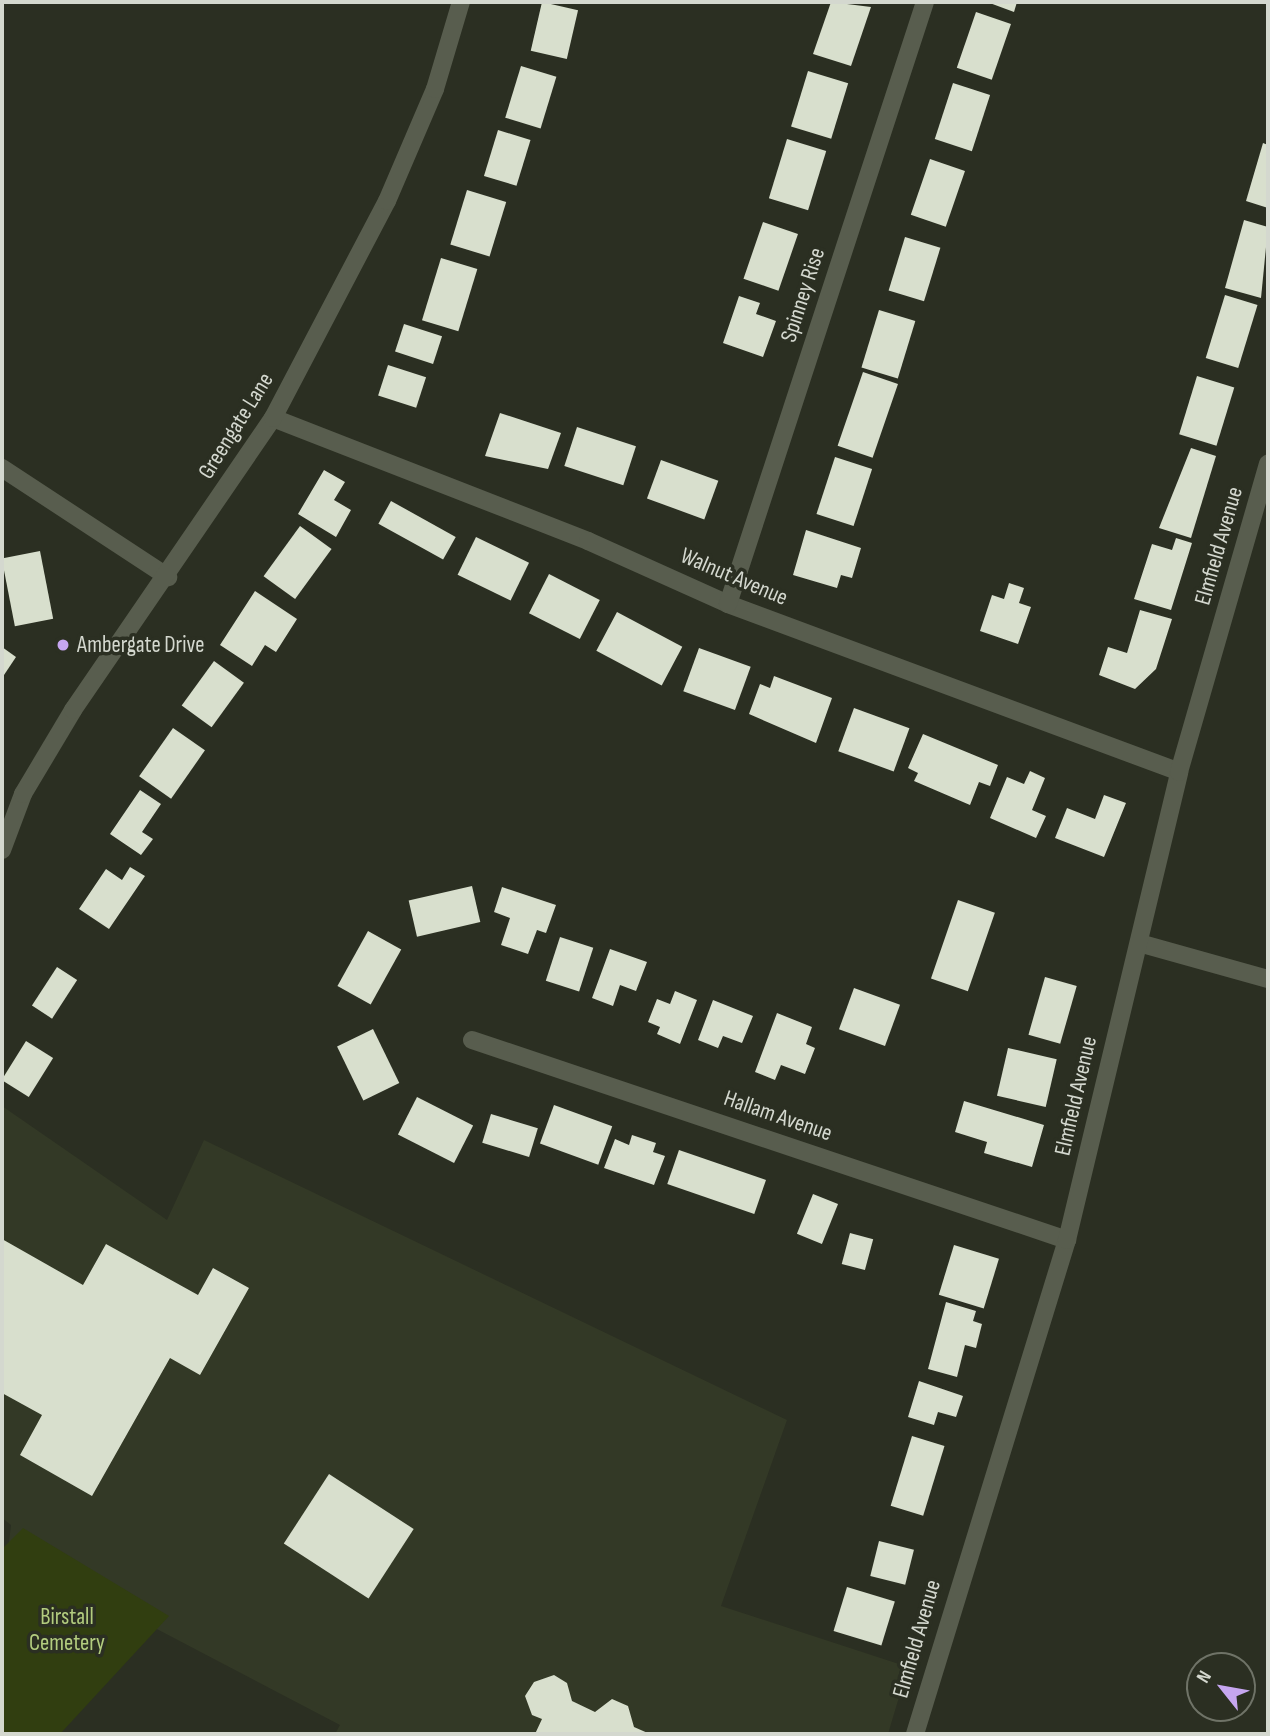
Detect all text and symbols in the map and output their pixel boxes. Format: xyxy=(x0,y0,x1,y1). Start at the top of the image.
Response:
street label: Spinney Rise xyxy=(775,244,831,346)
street label: Greengate Lane xyxy=(192,368,280,484)
street label: Elmfield Avenue xyxy=(1189,484,1249,608)
street label: Walnut Avenue xyxy=(676,542,792,612)
place label: Ambergate Drive xyxy=(77,631,204,659)
marker: Ambergate Drive xyxy=(55,637,71,653)
street label: Elmfield Avenue xyxy=(1049,1034,1103,1158)
street label: Hallam Avenue xyxy=(720,1085,836,1147)
street label: Elmfield Avenue xyxy=(887,1577,947,1701)
park label: Birstall Cemetery xyxy=(29,1603,105,1657)
north arrow xyxy=(1186,1652,1256,1722)
text: N xyxy=(1192,1667,1217,1687)

